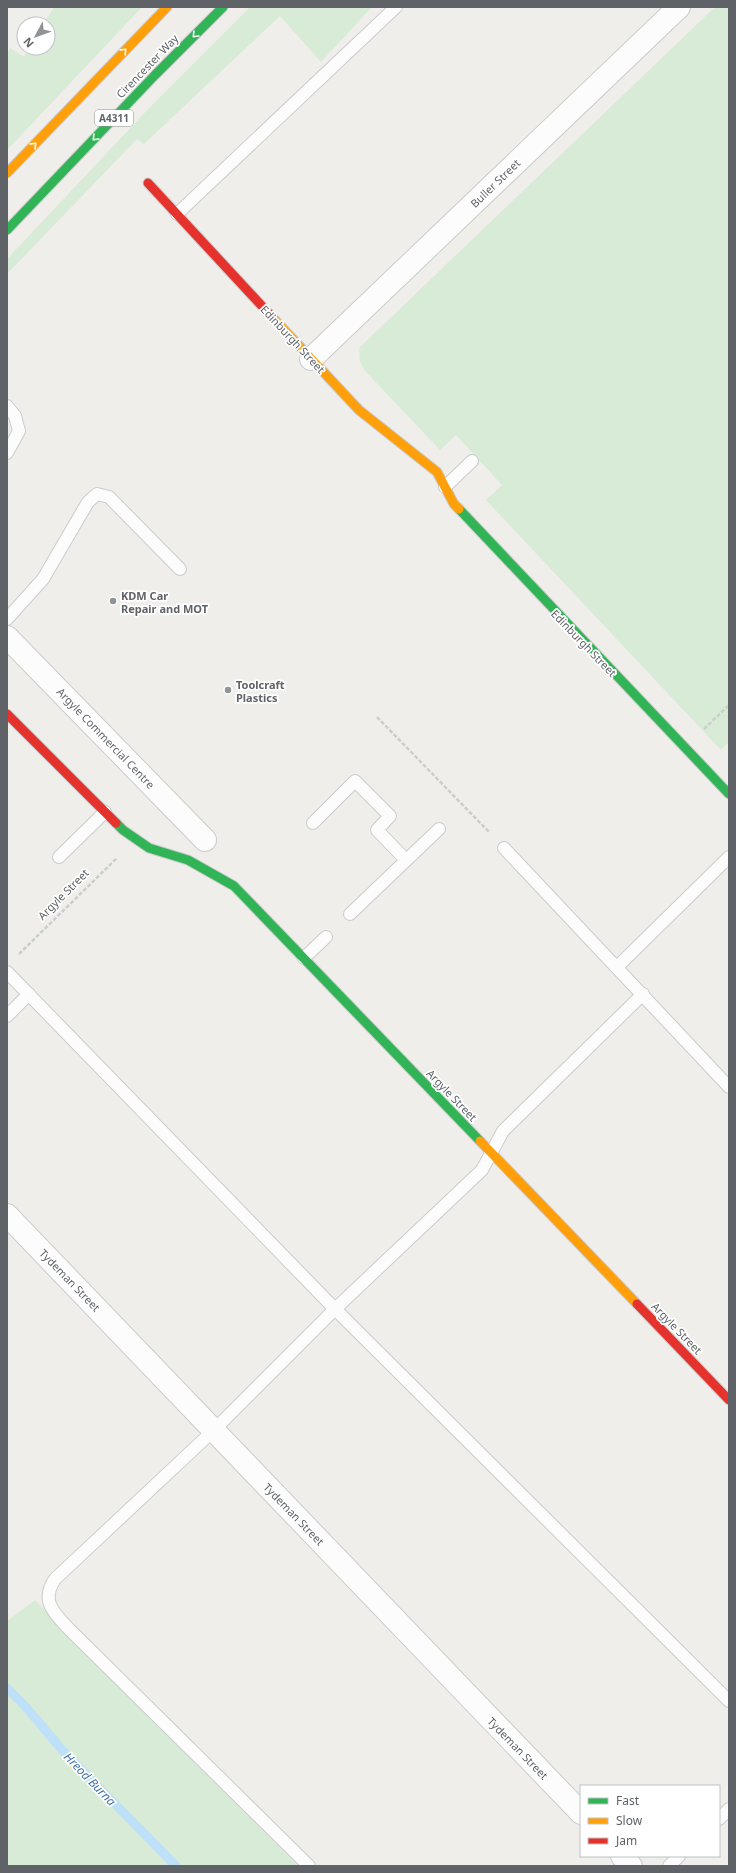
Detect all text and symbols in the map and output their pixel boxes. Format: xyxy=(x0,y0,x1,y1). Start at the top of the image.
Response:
north arrow xyxy=(16,16,56,56)
one-way arrow xyxy=(192,30,200,38)
street label: Cirencester Way xyxy=(113,31,182,101)
text: N xyxy=(19,35,37,51)
one-way arrow xyxy=(119,48,127,56)
road number: A4311 xyxy=(95,110,133,126)
one-way arrow xyxy=(92,133,100,141)
one-way arrow xyxy=(29,142,37,150)
street label: Buller Street xyxy=(467,155,523,211)
street label: Edinburgh Street xyxy=(258,302,328,376)
place label: KDM Car Repair and MOT xyxy=(121,588,209,616)
marker: KDM Car Repair and MOT xyxy=(108,596,118,606)
street label: Edinburgh Street xyxy=(548,606,620,680)
place label: Toolcraft Plastics xyxy=(236,677,285,705)
street label: Argyle Commercial Centre xyxy=(54,684,158,792)
marker: Toolcraft Plastics xyxy=(223,685,233,695)
street label: Argyle Street xyxy=(34,865,92,923)
street label: Argyle Street xyxy=(424,1066,480,1124)
street label: Tydeman Street xyxy=(36,1246,104,1314)
street label: Argyle Street xyxy=(649,1299,705,1357)
street label: Tydeman Street xyxy=(260,1480,328,1548)
street label: Tydeman Street xyxy=(484,1714,552,1782)
water label: Hreod Burna xyxy=(60,1749,120,1810)
legend xyxy=(580,1785,720,1857)
text: Fast xyxy=(616,1792,640,1809)
text: Slow xyxy=(616,1812,643,1829)
text: Jam xyxy=(615,1832,637,1849)

